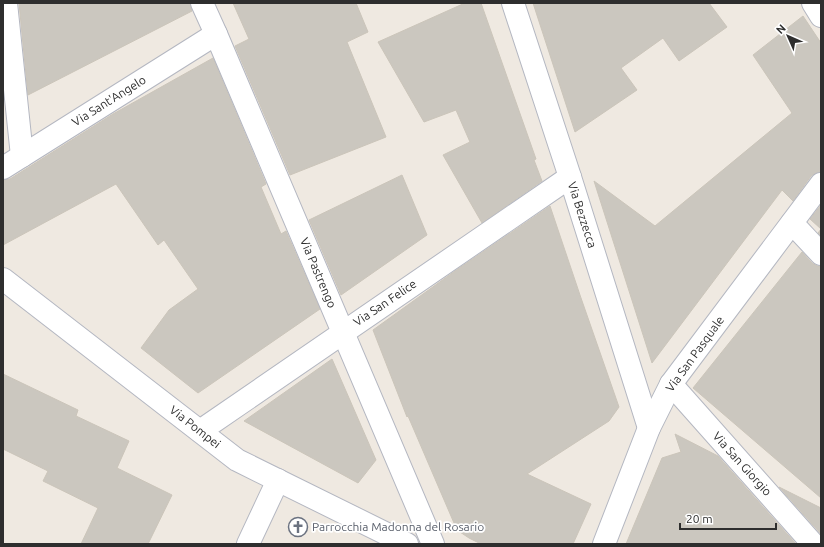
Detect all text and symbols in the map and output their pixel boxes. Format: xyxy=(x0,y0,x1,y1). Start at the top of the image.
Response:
north arrow xyxy=(768,16,808,56)
text: N xyxy=(774,22,788,36)
street label: Via Sant'Angelo xyxy=(70,73,148,128)
street label: Via Bezzecca xyxy=(566,180,599,250)
street label: Via Pastrengo xyxy=(298,236,339,310)
street label: Via San Felice xyxy=(351,277,419,328)
street label: Via San Pasquale xyxy=(663,313,726,394)
street label: Via Pompei xyxy=(167,403,223,450)
street label: Via San Giorgio xyxy=(710,429,774,498)
scale bar xyxy=(680,505,776,531)
text: 20 m xyxy=(686,512,713,525)
church icon: Parrocchia Madonna del Rosario xyxy=(287,516,309,538)
place label: Parrocchia Madonna del Rosario xyxy=(312,520,484,533)

